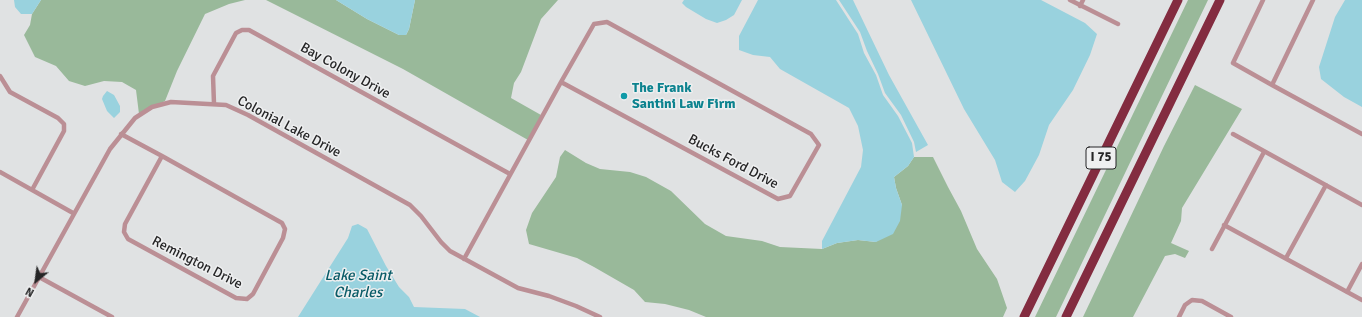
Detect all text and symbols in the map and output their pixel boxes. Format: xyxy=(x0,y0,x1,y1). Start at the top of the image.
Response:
street label: Bay Colony Drive xyxy=(297,39,393,103)
place label: The Frank Santini Law Firm xyxy=(632,80,736,112)
marker: The Frank Santini Law Firm xyxy=(619,91,629,101)
street label: Colonial Lake Drive xyxy=(234,93,344,161)
street label: Bucks Ford Drive xyxy=(685,131,781,193)
road number: I 75 xyxy=(1086,147,1116,169)
street label: Remington Drive xyxy=(149,233,245,293)
north arrow xyxy=(16,261,56,301)
water label: Lake Saint Charles xyxy=(325,267,391,302)
text: N xyxy=(23,284,36,299)

